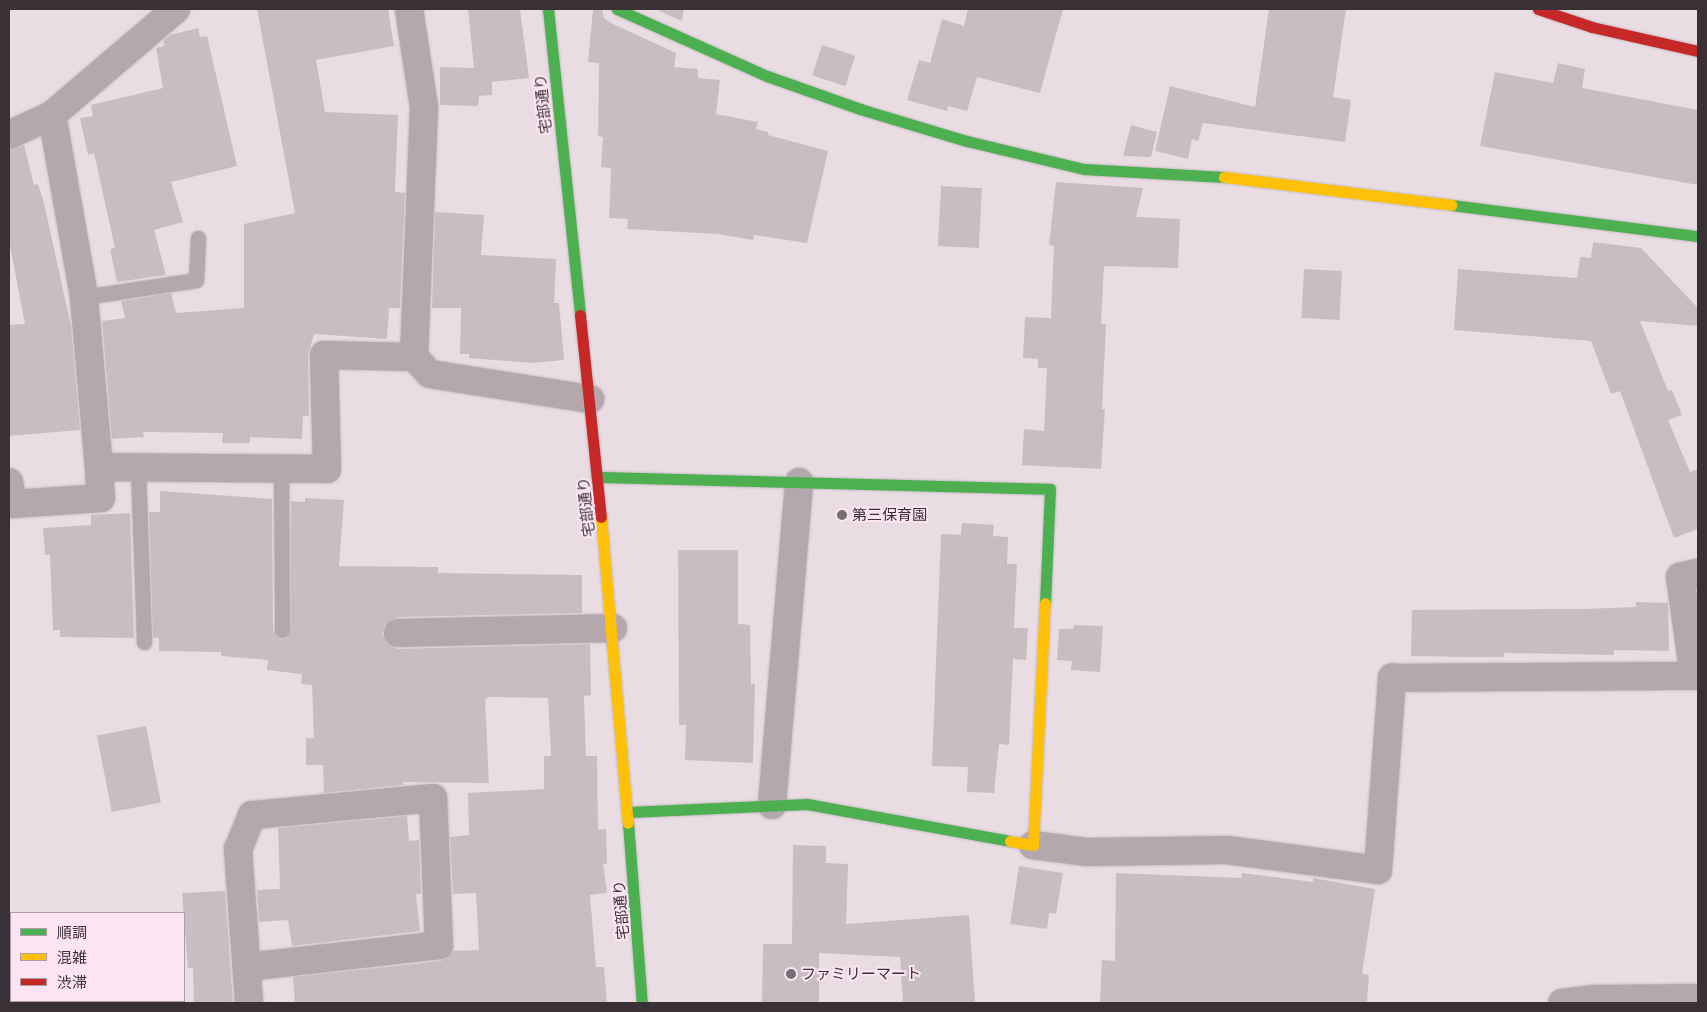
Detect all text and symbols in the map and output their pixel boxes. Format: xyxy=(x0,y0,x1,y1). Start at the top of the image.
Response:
street label: 宅部通り xyxy=(531,73,555,135)
street label: 宅部通り xyxy=(574,476,598,538)
place label: 第三保育園 xyxy=(852,506,927,524)
marker: 第三保育園 xyxy=(836,509,848,521)
street label: 宅部通り xyxy=(610,879,632,941)
legend xyxy=(10,912,185,1002)
text: 順調 xyxy=(57,924,87,941)
text: 混雑 xyxy=(57,949,87,966)
place label: ファミリーマート xyxy=(801,965,921,983)
marker: ファミリーマート xyxy=(785,968,797,980)
text: 渋滞 xyxy=(57,974,87,991)

